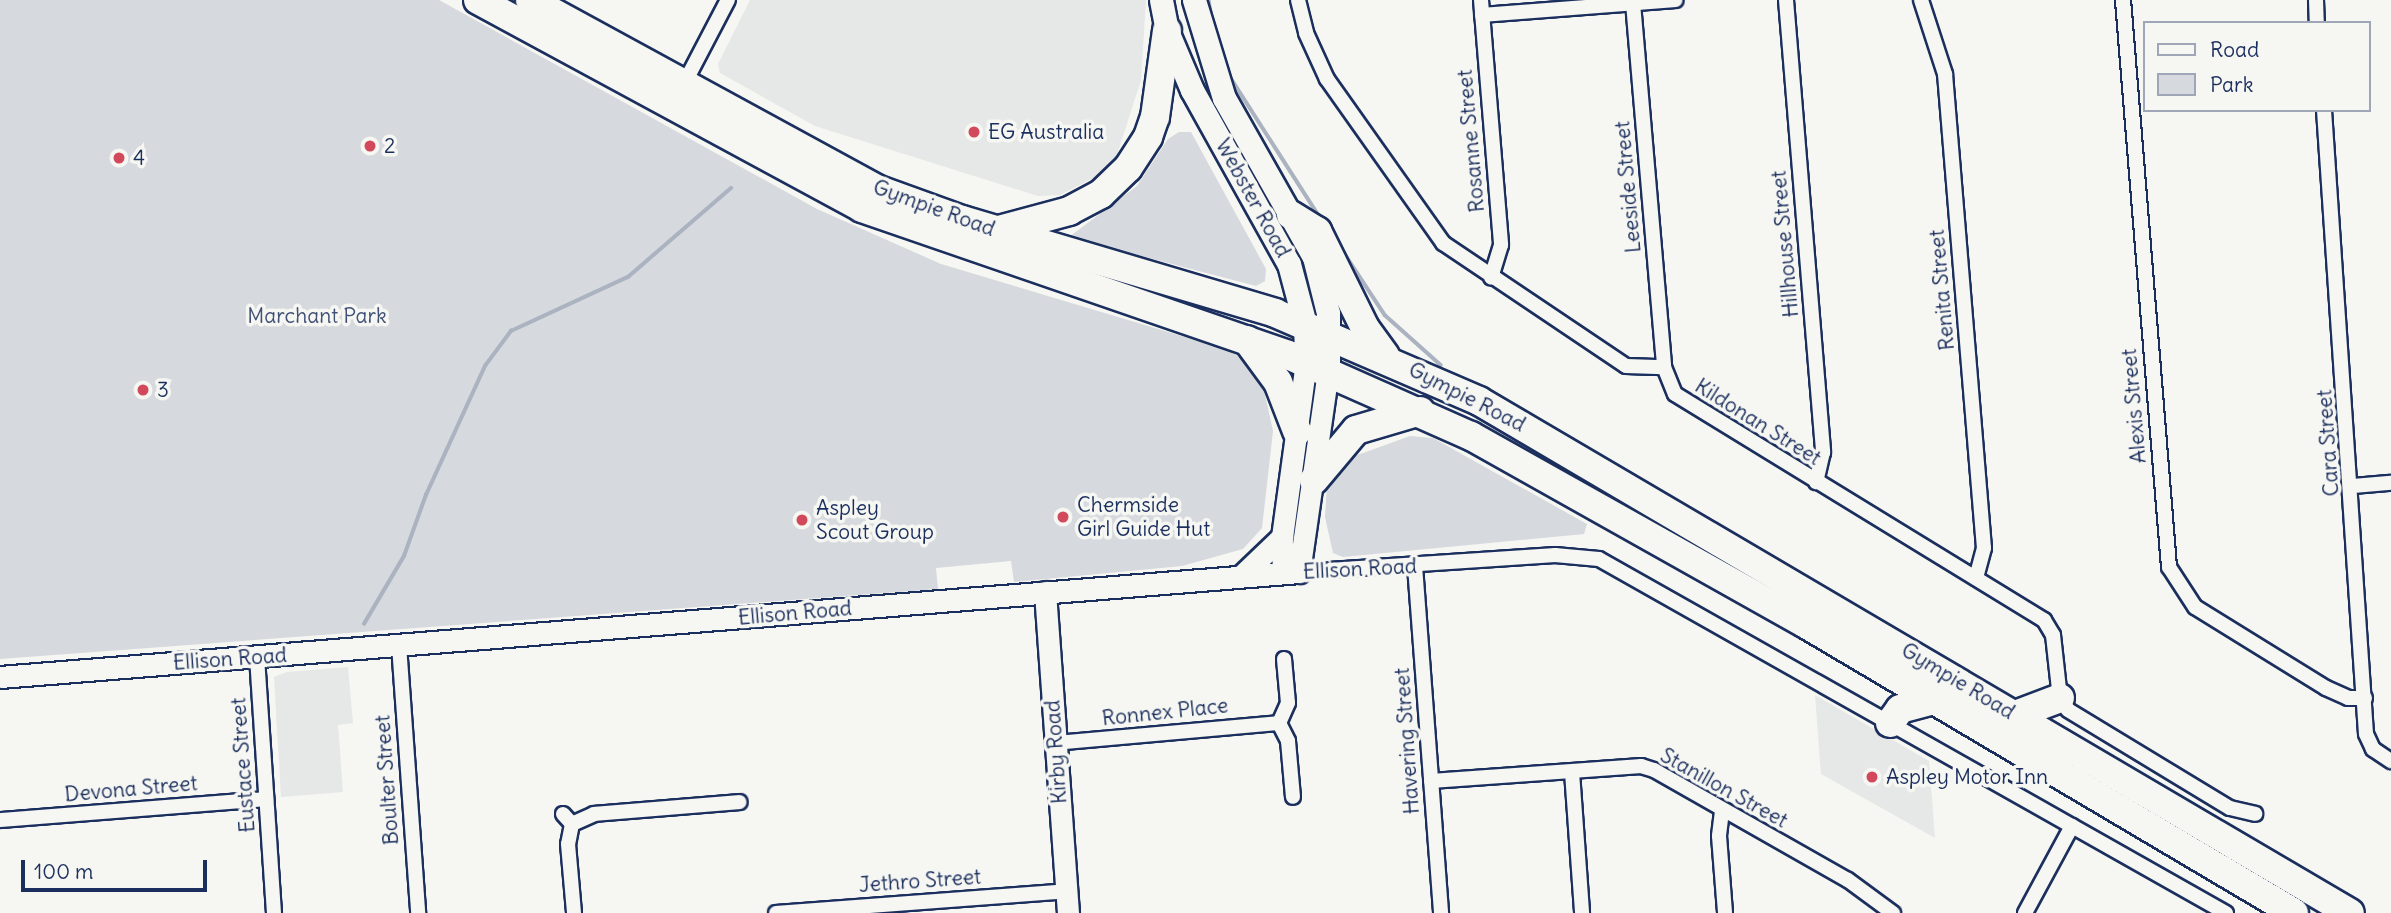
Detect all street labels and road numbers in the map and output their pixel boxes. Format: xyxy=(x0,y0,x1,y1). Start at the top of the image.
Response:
street label: Rosanne Street xyxy=(1452,69,1490,213)
street label: Leeside Street xyxy=(1610,120,1646,254)
street label: Webster Road xyxy=(1210,134,1296,262)
street label: Hillhouse Street xyxy=(1766,170,1804,318)
street label: Gympie Road xyxy=(870,174,998,242)
street label: Renita Street xyxy=(1924,229,1960,351)
street label: Alexis Street xyxy=(2116,348,2152,464)
street label: Gympie Road xyxy=(1404,357,1530,437)
street label: Kildonan Street xyxy=(1690,373,1826,471)
street label: Cara Street xyxy=(2312,389,2344,497)
street label: Ellison Road xyxy=(1302,553,1418,585)
street label: Ellison Road xyxy=(737,595,853,631)
street label: Gympie Road xyxy=(1897,637,2019,725)
street label: Ellison Road xyxy=(172,642,288,676)
street label: Havering Street xyxy=(1389,667,1425,815)
street label: Ronnex Place xyxy=(1101,693,1229,731)
street label: Eustace Street xyxy=(226,697,260,833)
street label: Kirby Road xyxy=(1040,699,1072,805)
street label: Boulter Street xyxy=(370,714,404,846)
street label: Stanillon Street xyxy=(1656,743,1792,833)
street label: Devona Street xyxy=(63,771,199,807)
street label: Jethro Street xyxy=(858,864,982,898)

